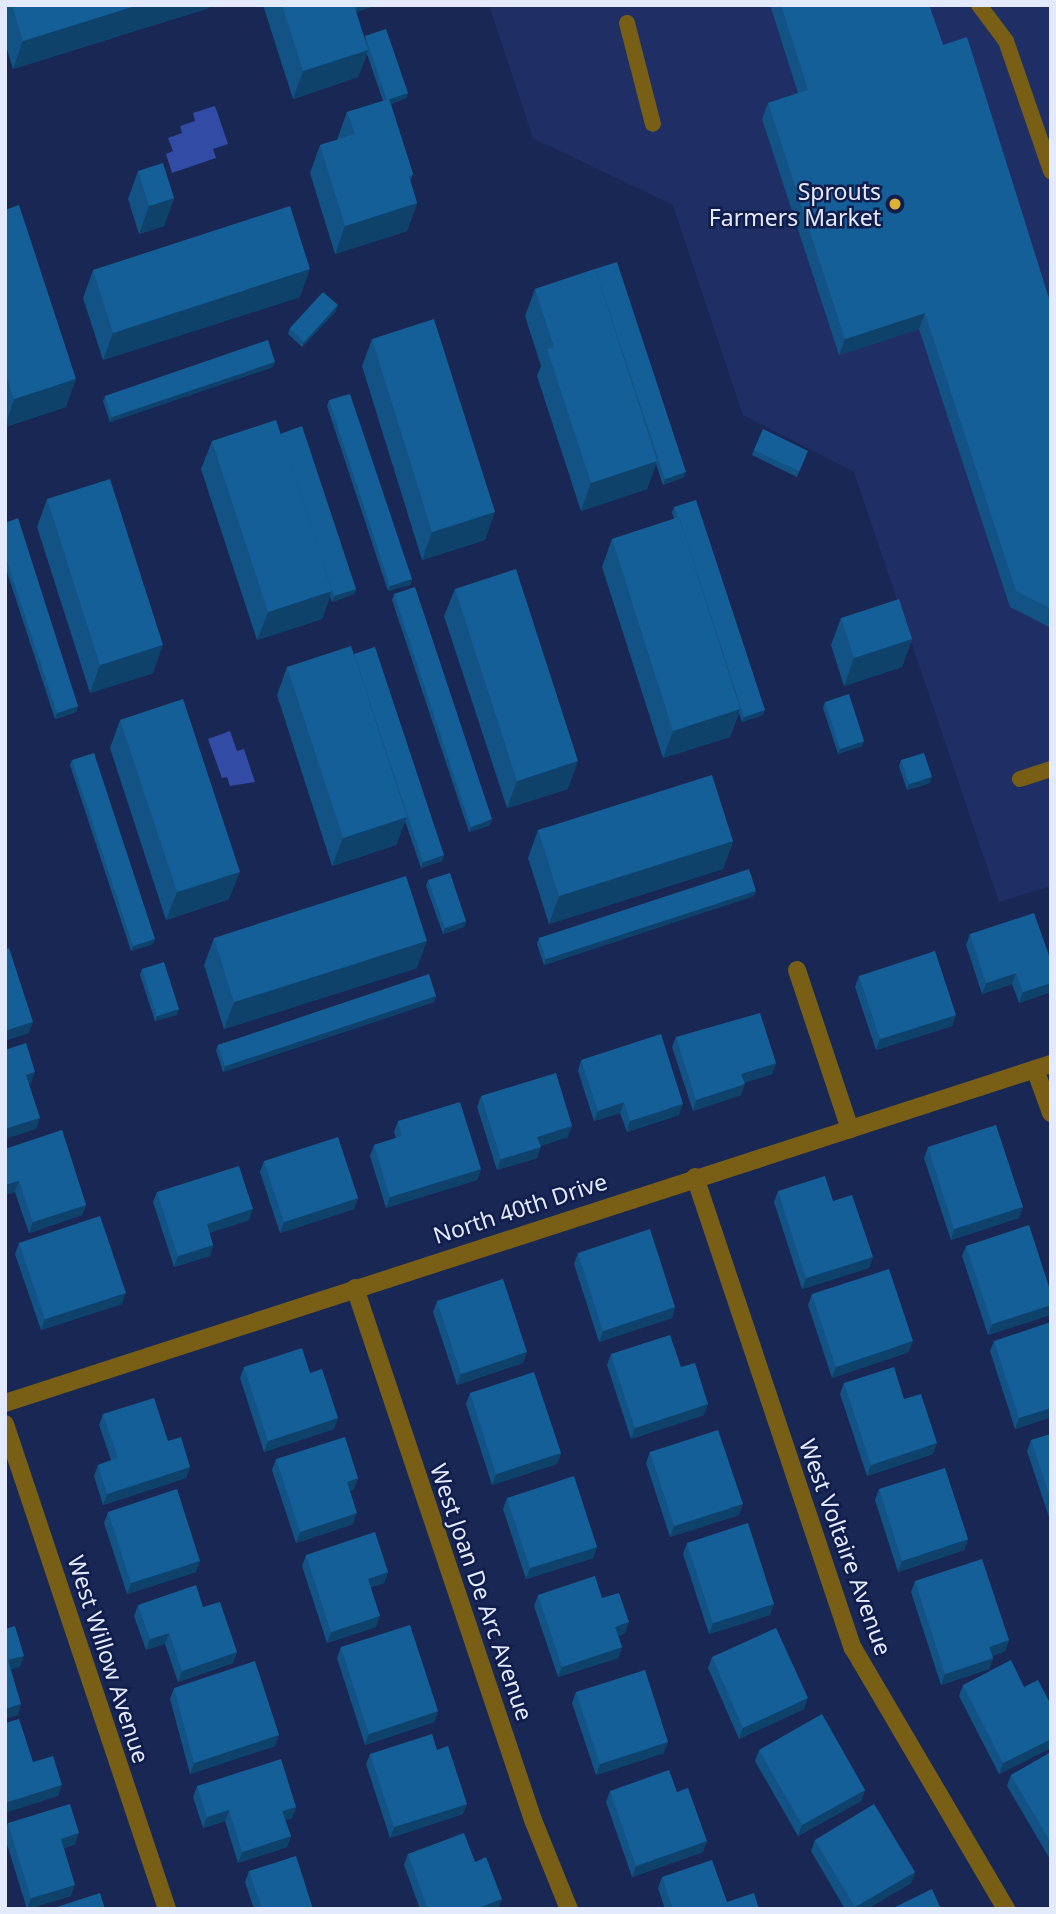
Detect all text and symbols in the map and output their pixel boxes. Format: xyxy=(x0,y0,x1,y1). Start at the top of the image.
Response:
place label: Sprouts Farmers Market xyxy=(709,177,881,231)
marker: Sprouts Farmers Market xyxy=(887,196,903,212)
street label: North 40th Drive xyxy=(430,1167,610,1249)
street label: West Voltaire Avenue xyxy=(794,1435,898,1659)
street label: West Joan De Arc Avenue xyxy=(425,1460,539,1724)
street label: West Willow Avenue xyxy=(62,1552,156,1766)

